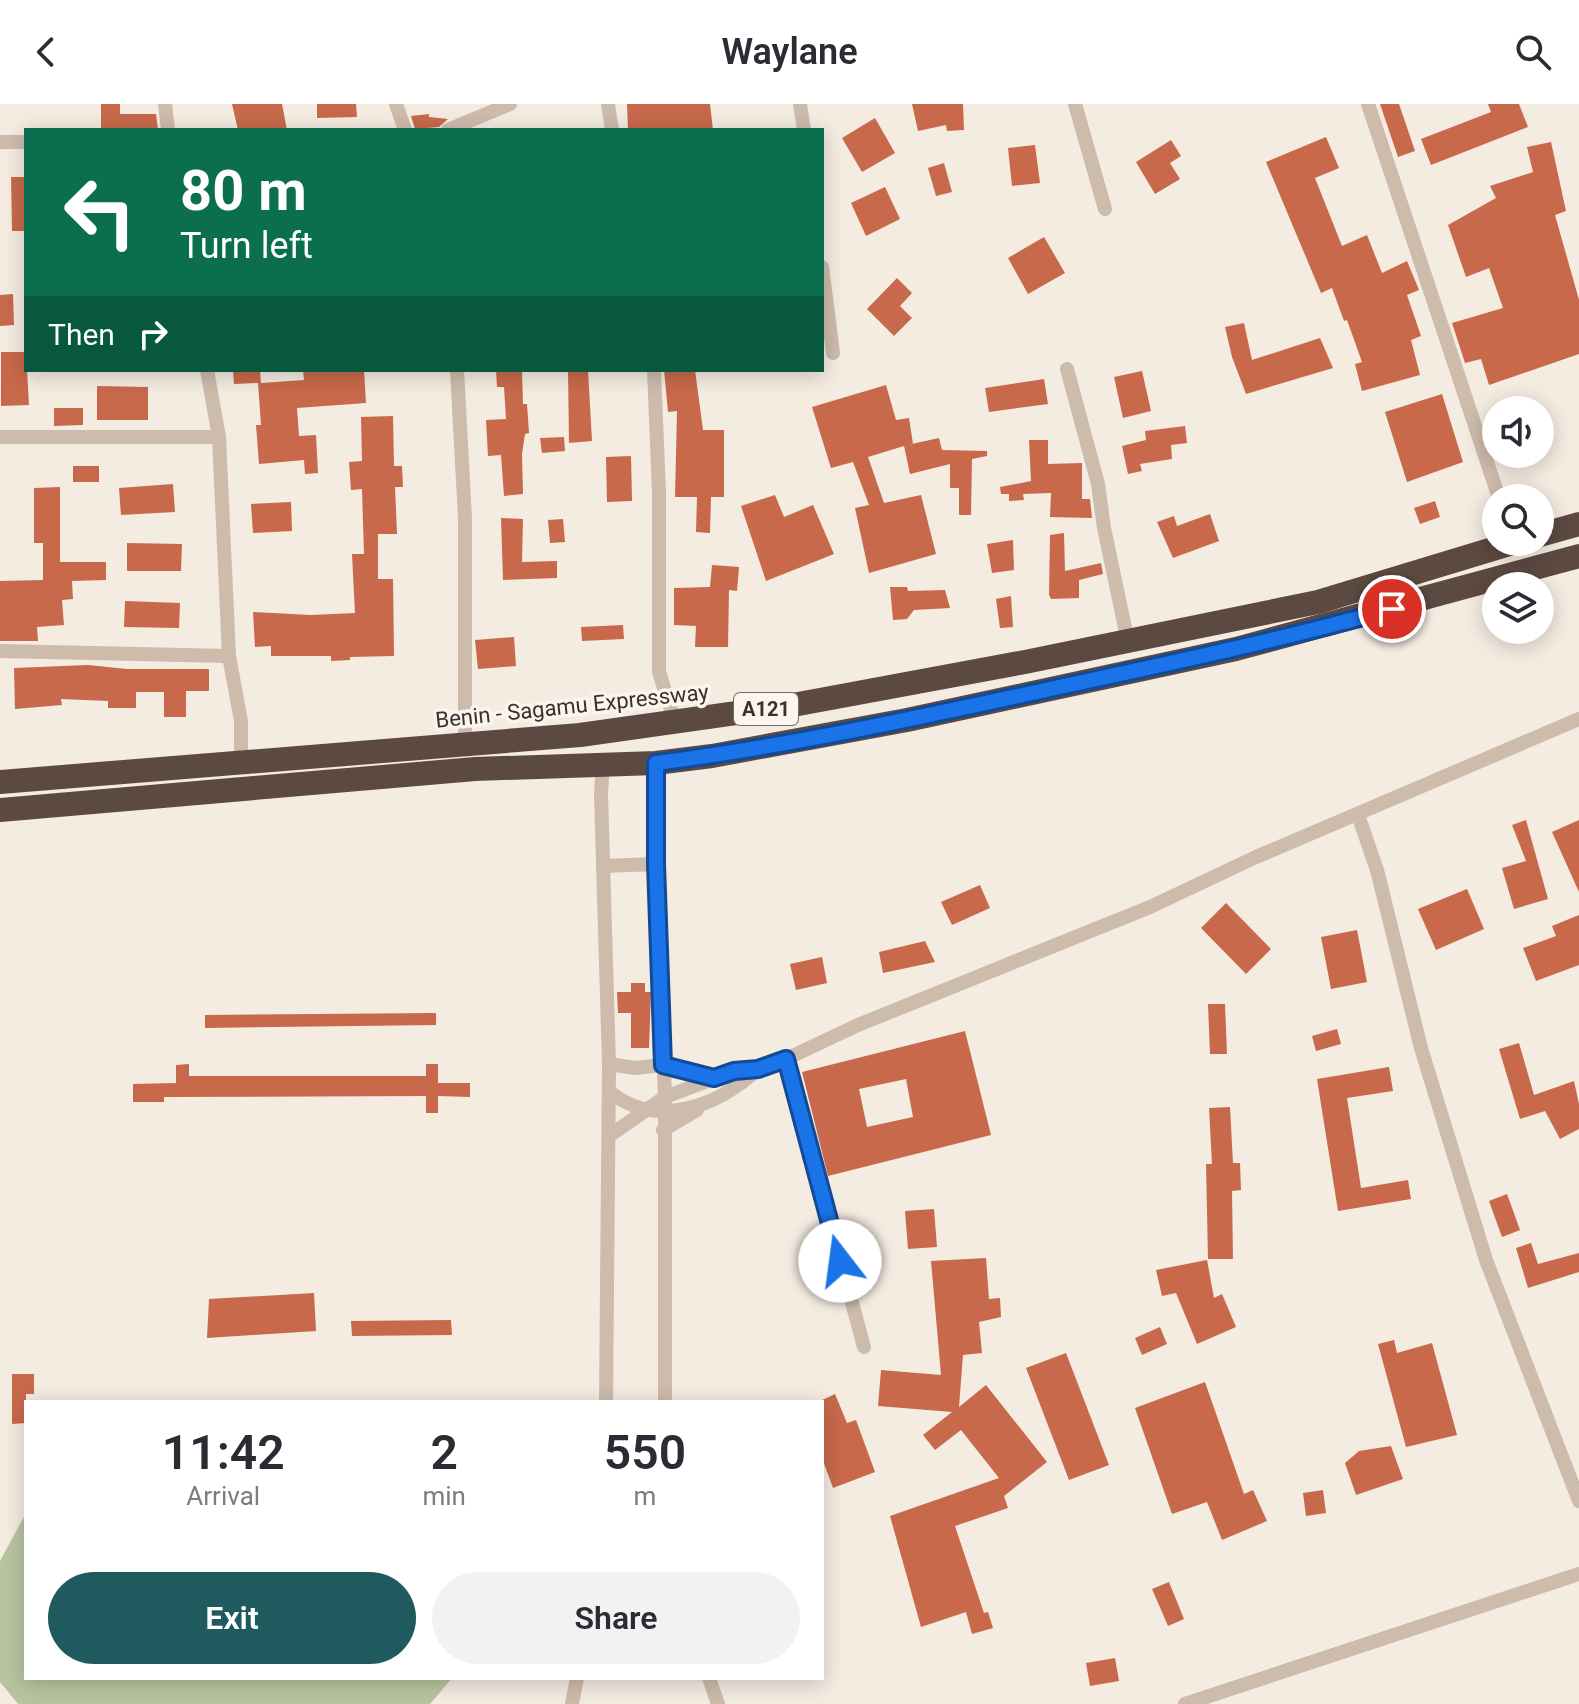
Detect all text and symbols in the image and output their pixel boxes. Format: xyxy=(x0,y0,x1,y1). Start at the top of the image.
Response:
icon: back xyxy=(24,30,68,74)
icon: search xyxy=(1511,30,1555,74)
text: Waylane xyxy=(721,31,858,73)
text: 80 m xyxy=(180,158,307,224)
icon: left xyxy=(48,160,152,264)
text: Turn left xyxy=(180,225,313,267)
icon: right xyxy=(131,312,175,356)
text: Then xyxy=(48,317,115,352)
map controls xyxy=(1482,396,1554,644)
button: sound xyxy=(1482,396,1554,468)
button: search xyxy=(1482,484,1554,556)
button: layers xyxy=(1482,572,1554,644)
pin xyxy=(1358,575,1426,643)
icon: arrive xyxy=(1370,587,1414,631)
street label: Benin - Sagamu Expressway xyxy=(434,679,710,733)
road number: A121 xyxy=(734,693,798,725)
position arrow xyxy=(798,1219,882,1303)
text: 11:42 xyxy=(162,1424,285,1481)
text: 2 xyxy=(431,1424,458,1481)
text: 550 xyxy=(604,1424,686,1481)
text: Arrival xyxy=(186,1481,260,1511)
text: min xyxy=(422,1481,466,1511)
text: m xyxy=(634,1481,656,1511)
button: Exit xyxy=(48,1572,416,1664)
button: Share xyxy=(432,1572,800,1664)

